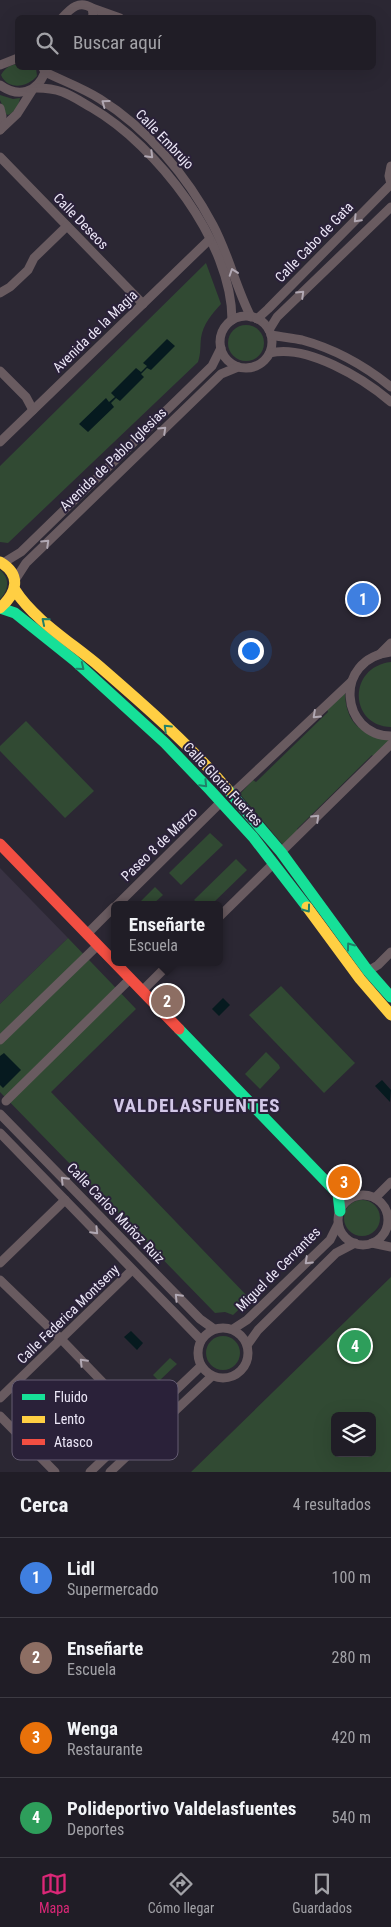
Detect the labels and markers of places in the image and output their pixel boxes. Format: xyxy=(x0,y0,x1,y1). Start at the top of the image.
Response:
pin: 1 xyxy=(347,580,379,618)
pin: 2 xyxy=(151,982,183,1020)
pin: 3 xyxy=(328,1163,360,1201)
pin: 4 xyxy=(339,1327,371,1365)

